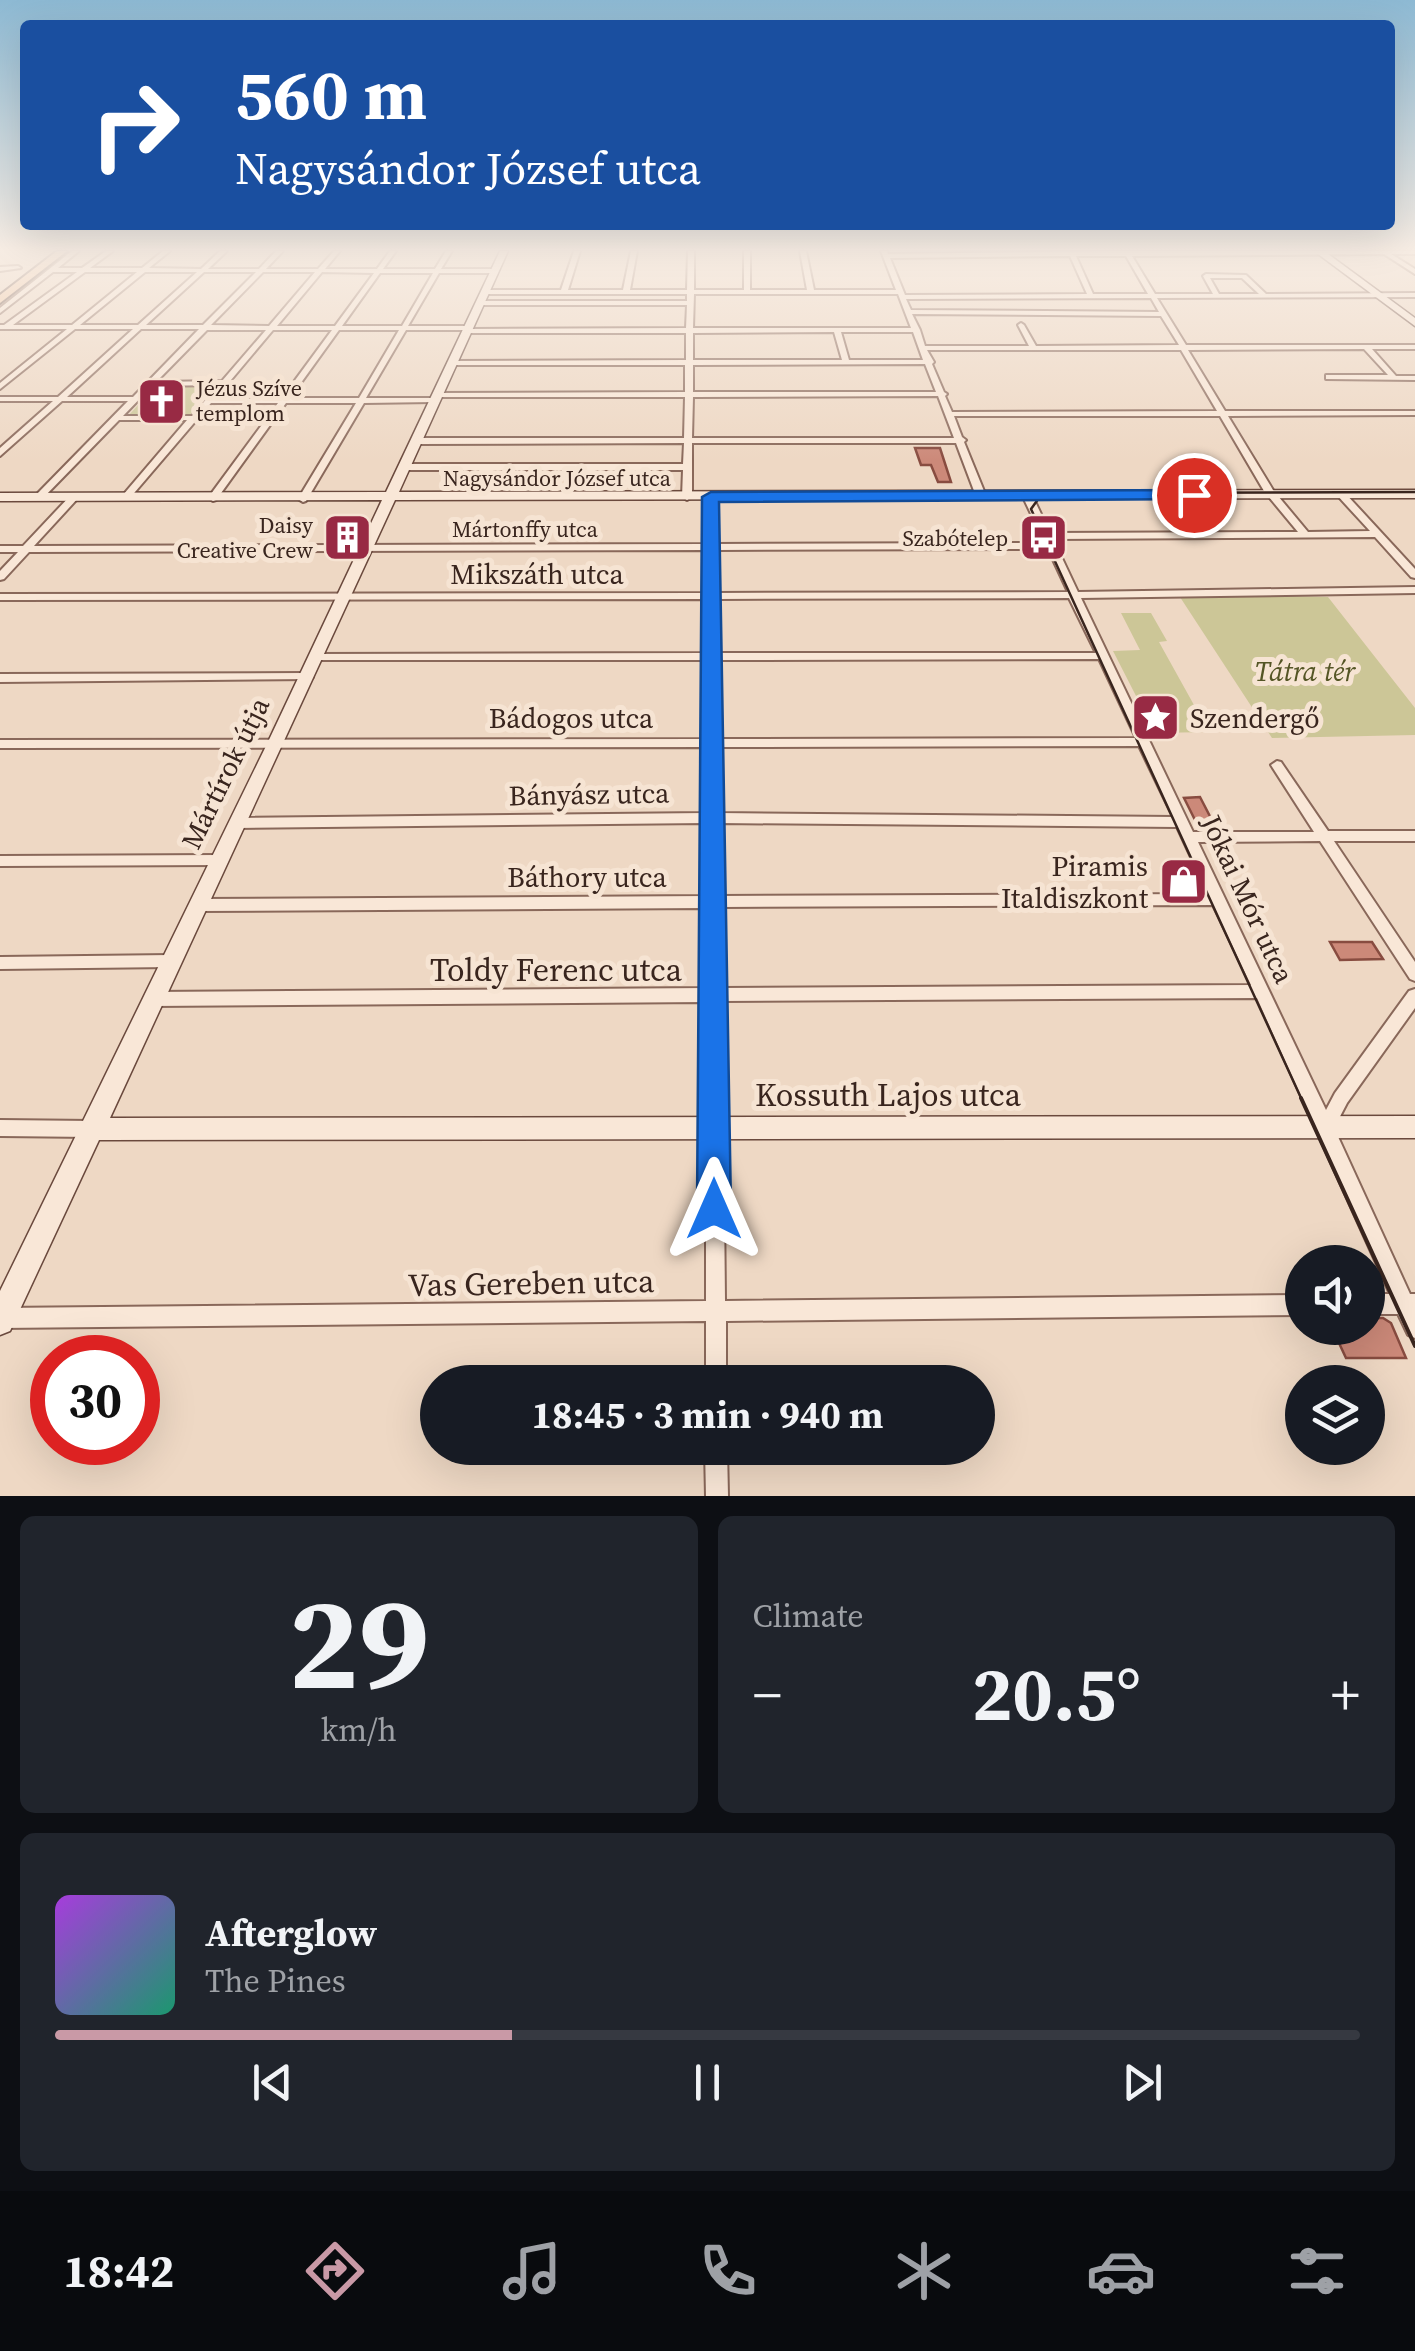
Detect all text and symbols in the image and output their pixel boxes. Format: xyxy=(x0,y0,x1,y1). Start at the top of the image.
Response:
text: 560 m xyxy=(235,46,427,142)
icon: right xyxy=(70,60,200,190)
text: Nagysándor József utca xyxy=(235,137,701,199)
place label: Jézus Szíve templom xyxy=(195,373,302,428)
church icon: Jézus Szíve templom xyxy=(135,375,187,427)
pin xyxy=(1152,453,1237,538)
street label: Nagysándor József utca xyxy=(443,463,672,493)
icon: arrive xyxy=(1167,468,1222,523)
place label: Daisy Creative Crew xyxy=(177,510,314,565)
building icon: Daisy Creative Crew xyxy=(322,512,374,564)
bus stop icon: Szabótelep xyxy=(1017,512,1069,564)
street label: Mártonffy utca xyxy=(452,514,599,544)
place label: Szabótelep xyxy=(902,523,1008,553)
street label: Mikszáth utca xyxy=(450,555,625,593)
park label: Tátra tér xyxy=(1255,652,1356,690)
street label: Mártírok útja xyxy=(172,690,278,855)
place icon: Szendergő xyxy=(1129,692,1181,744)
street label: Bádogos utca xyxy=(489,699,654,737)
place label: Szendergő xyxy=(1190,699,1320,737)
street label: Bányász utca xyxy=(508,774,670,814)
street label: Jókai Mór utca xyxy=(1192,808,1304,990)
place label: Piramis Italdiszkont xyxy=(1001,847,1149,917)
shop icon: Piramis Italdiszkont xyxy=(1157,856,1209,908)
street label: Báthory utca xyxy=(507,858,667,896)
street label: Toldy Ferenc utca xyxy=(430,948,683,992)
street label: Kossuth Lajos utca xyxy=(755,1073,1022,1117)
position arrow xyxy=(662,1157,766,1261)
map controls xyxy=(1285,1245,1385,1465)
button: sound xyxy=(1285,1245,1385,1345)
street label: Vas Gereben utca xyxy=(407,1259,655,1307)
speed limit sign: 30 xyxy=(30,1335,160,1465)
button: layers xyxy=(1285,1365,1385,1465)
text: 18:45 · 3 min · 940 m xyxy=(531,1389,884,1441)
text: 29 xyxy=(288,1553,429,1732)
text: Climate xyxy=(753,1594,864,1638)
text: 20.5° xyxy=(972,1642,1141,1745)
text: − xyxy=(753,1657,782,1732)
text: + xyxy=(1331,1657,1360,1732)
text: km/h xyxy=(321,1708,397,1752)
text: Afterglow xyxy=(205,1907,377,1959)
text: The Pines xyxy=(205,1959,346,2003)
icon: previous xyxy=(245,2055,300,2110)
icon: pause xyxy=(680,2055,735,2110)
icon: next xyxy=(1115,2055,1170,2110)
icon: directions xyxy=(300,2236,370,2306)
icon: music xyxy=(497,2236,567,2306)
icon: phone xyxy=(693,2236,763,2306)
icon: climate xyxy=(889,2236,959,2306)
icon: car xyxy=(1086,2236,1156,2306)
icon: filters xyxy=(1282,2236,1352,2306)
text: 18:42 xyxy=(63,2240,174,2302)

